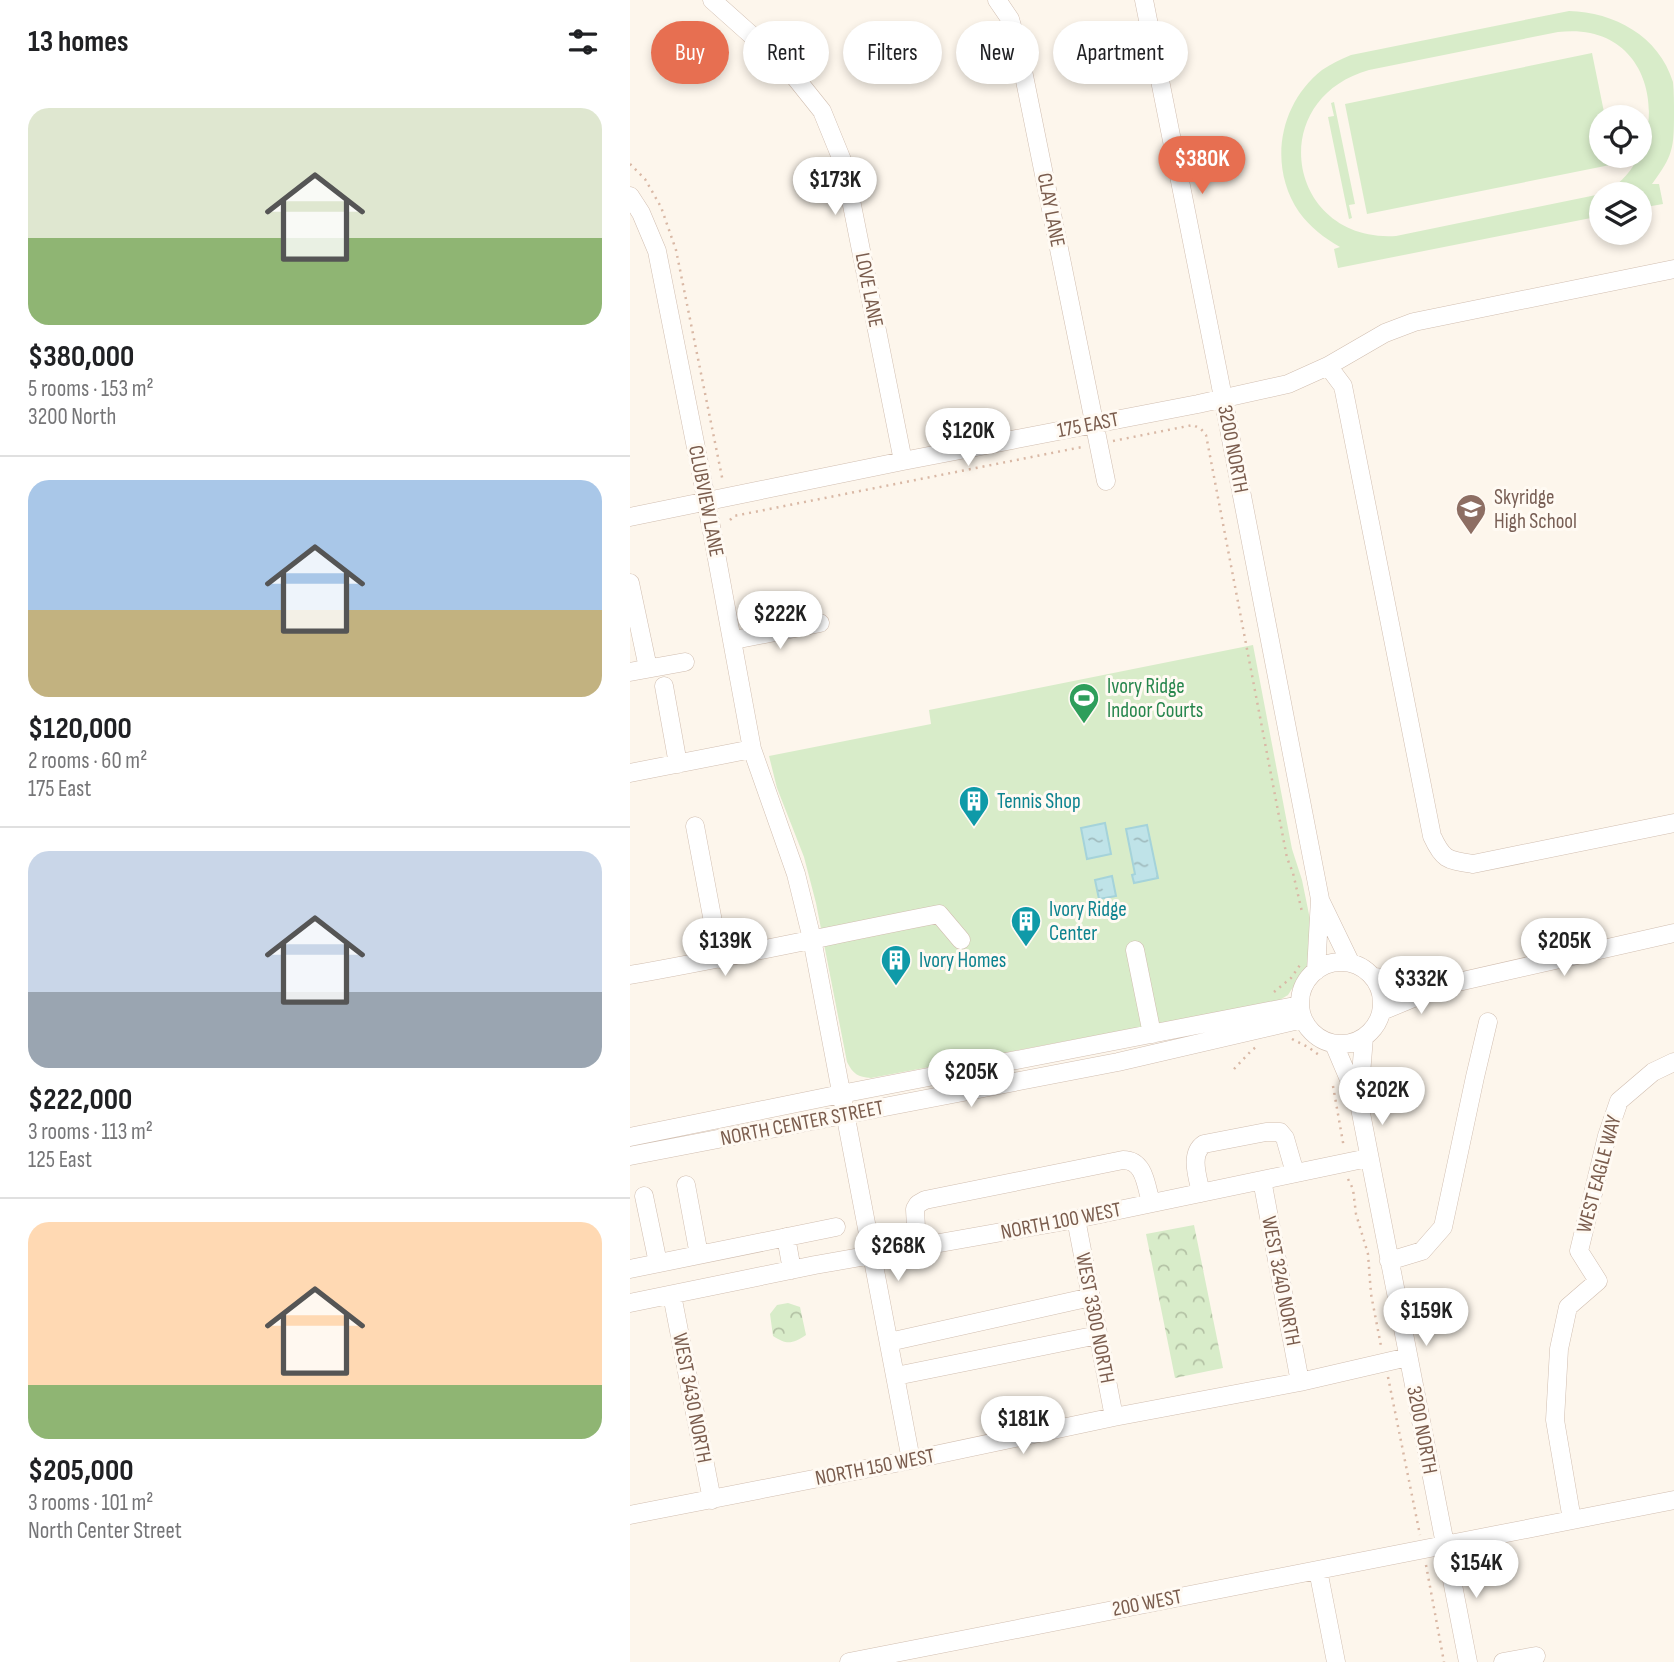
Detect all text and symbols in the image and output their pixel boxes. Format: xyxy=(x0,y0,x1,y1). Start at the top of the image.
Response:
chip: Buy xyxy=(651,21,729,84)
chip: Rent xyxy=(743,21,829,84)
chip: Filters xyxy=(843,21,942,84)
chip: New xyxy=(956,21,1039,84)
chip: Apartment xyxy=(1053,21,1188,84)
icon: filters xyxy=(564,23,602,61)
text: 13 homes xyxy=(28,24,129,60)
map controls xyxy=(1589,105,1652,245)
button: locate xyxy=(1589,105,1652,168)
pin: $380K xyxy=(1153,136,1251,196)
text: $380K xyxy=(1174,145,1230,173)
icon: home xyxy=(252,154,378,280)
pin: $173K xyxy=(786,158,884,217)
text: $173K xyxy=(809,166,861,194)
street label: CLAY LANE xyxy=(1032,171,1070,249)
button: layers xyxy=(1589,182,1652,245)
street label: LOVE LANE xyxy=(850,251,888,329)
text: $380,000 xyxy=(28,339,134,375)
text: 5 rooms · 153 m² xyxy=(28,375,154,403)
text: 3200 North xyxy=(28,403,116,431)
street label: 3200 NORTH xyxy=(1212,403,1254,495)
street label: 175 EAST xyxy=(1055,407,1121,443)
pin: $120K xyxy=(919,408,1017,468)
text: $120K xyxy=(941,417,995,445)
street label: CLUBVIEW LANE xyxy=(683,443,729,559)
place label: Skyridge High School xyxy=(1494,485,1577,534)
school or university icon: Skyridge High School xyxy=(1454,492,1488,536)
icon: home xyxy=(252,526,378,652)
pin: $222K xyxy=(731,592,829,651)
text: $222K xyxy=(753,600,807,628)
place label: Ivory Ridge Indoor Courts xyxy=(1107,674,1203,723)
sports icon: Ivory Ridge Indoor Courts xyxy=(1067,681,1101,725)
text: $120,000 xyxy=(28,711,132,747)
text: 2 rooms · 60 m² xyxy=(28,747,147,775)
text: 175 East xyxy=(28,775,91,803)
building icon: Tennis Shop xyxy=(957,784,991,828)
place label: Tennis Shop xyxy=(997,789,1081,814)
icon: home xyxy=(252,897,378,1023)
place label: Ivory Ridge Center xyxy=(1049,897,1127,946)
building icon: Ivory Ridge Center xyxy=(1009,904,1043,948)
pin: $139K xyxy=(676,918,774,978)
pin: $205K xyxy=(1515,918,1613,978)
text: $139K xyxy=(698,927,752,955)
text: $205K xyxy=(1537,927,1591,955)
building icon: Ivory Homes xyxy=(879,943,913,987)
place label: Ivory Homes xyxy=(919,948,1006,973)
pin: $332K xyxy=(1372,956,1470,1016)
text: $332K xyxy=(1394,965,1448,993)
pin: $205K xyxy=(922,1050,1020,1109)
text: $205K xyxy=(944,1058,998,1086)
pin: $202K xyxy=(1333,1068,1431,1127)
text: $202K xyxy=(1355,1076,1409,1104)
text: $222,000 xyxy=(28,1082,132,1118)
street label: NORTH CENTER STREET xyxy=(718,1095,886,1151)
street label: WEST EAGLE WAY xyxy=(1571,1112,1627,1236)
text: 3 rooms · 113 m² xyxy=(28,1118,153,1146)
text: 125 East xyxy=(28,1146,92,1174)
street label: NORTH 100 WEST xyxy=(999,1197,1124,1245)
street label: WEST 3240 NORTH xyxy=(1256,1214,1306,1348)
pin: $268K xyxy=(849,1224,947,1283)
text: $268K xyxy=(871,1232,925,1260)
street label: WEST 3300 NORTH xyxy=(1070,1251,1120,1385)
icon: home xyxy=(252,1268,378,1394)
pin: $159K xyxy=(1377,1288,1475,1348)
text: $159K xyxy=(1399,1297,1453,1325)
street label: WEST 3430 NORTH xyxy=(667,1331,717,1465)
street label: 3200 NORTH xyxy=(1401,1384,1443,1476)
pin: $181K xyxy=(974,1396,1072,1456)
text: $181K xyxy=(997,1405,1049,1433)
street label: NORTH 150 WEST xyxy=(813,1443,937,1491)
text: $205,000 xyxy=(28,1453,133,1489)
text: 3 rooms · 101 m² xyxy=(28,1489,153,1517)
text: North Center Street xyxy=(28,1517,182,1545)
pin: $154K xyxy=(1427,1540,1525,1600)
text: $154K xyxy=(1450,1549,1503,1577)
street label: 200 WEST xyxy=(1110,1584,1184,1622)

